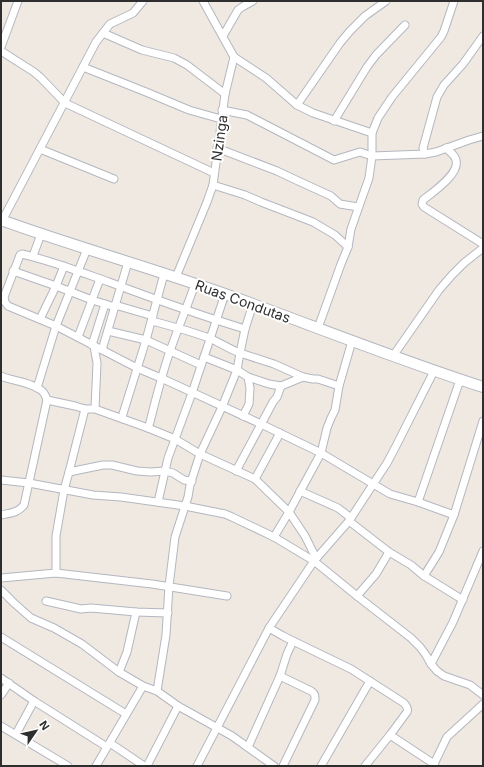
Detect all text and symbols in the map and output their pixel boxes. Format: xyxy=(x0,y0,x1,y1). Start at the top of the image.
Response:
street label: Nzinga xyxy=(207,114,231,162)
street label: Ruas Condutas xyxy=(193,276,293,326)
north arrow xyxy=(16,711,56,751)
text: N xyxy=(36,718,52,733)

